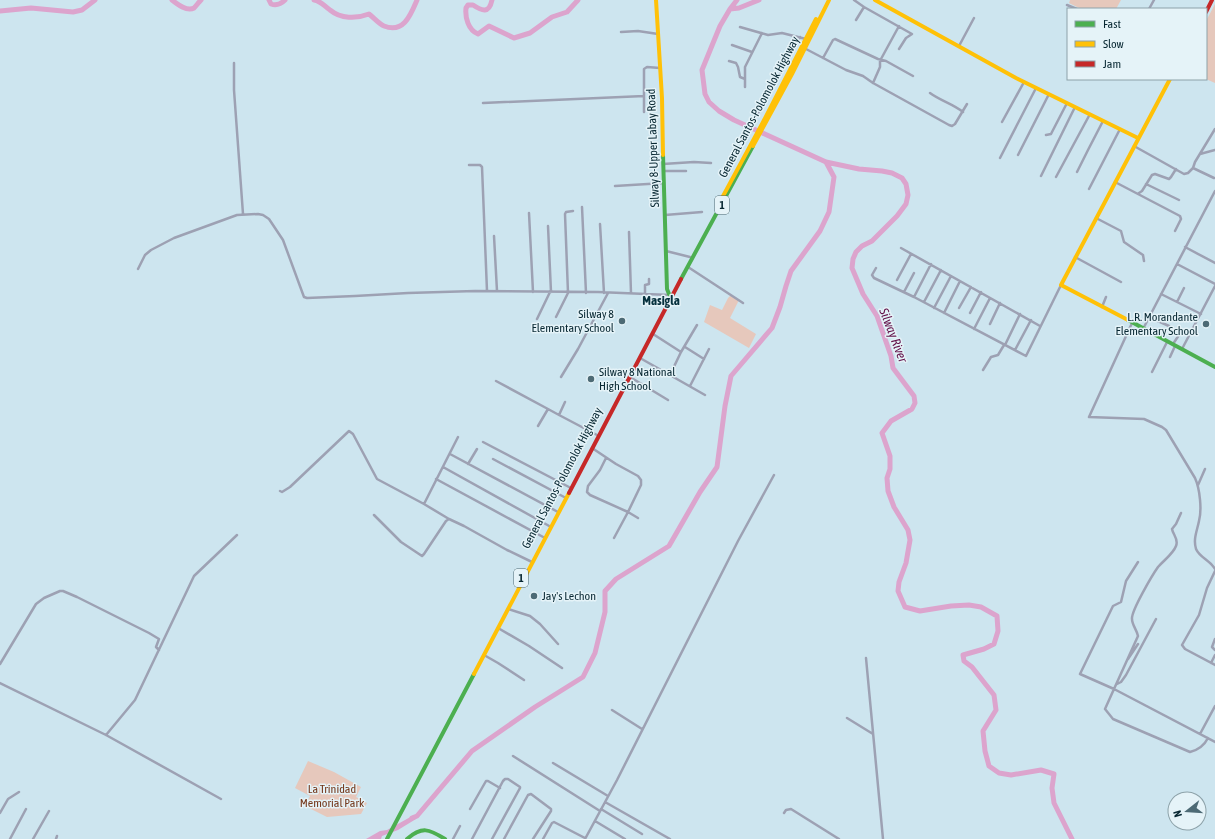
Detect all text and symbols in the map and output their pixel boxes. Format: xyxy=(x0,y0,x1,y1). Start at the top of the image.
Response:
legend xyxy=(1067,8,1207,80)
text: Fast xyxy=(1103,17,1121,31)
street label: General Santos-Polomolok Highway xyxy=(716,34,802,180)
text: Slow xyxy=(1103,37,1124,51)
text: Jam xyxy=(1103,57,1121,71)
street label: Silway 8-Upper Labay Road xyxy=(644,88,662,208)
road number: 1 xyxy=(715,196,729,214)
district label: Masigla xyxy=(642,293,680,308)
water label: Silway River xyxy=(876,305,911,366)
place label: Silway 8 Elementary School xyxy=(532,307,615,335)
place label: L.R. Morandante Elementary School xyxy=(1116,310,1199,338)
marker: Silway 8 Elementary School xyxy=(617,316,627,326)
marker: L.R. Morandante Elementary School xyxy=(1201,319,1211,329)
place label: Silway 8 National High School xyxy=(599,365,676,393)
marker: Silway 8 National High School xyxy=(586,374,596,384)
street label: General Santos-Polomolok Highway xyxy=(519,405,605,551)
road number: 1 xyxy=(514,569,528,587)
place label: Jay's Lechon xyxy=(542,589,596,603)
marker: Jay's Lechon xyxy=(529,591,539,601)
park label: La Trinidad Memorial Park xyxy=(300,782,365,810)
north arrow xyxy=(1167,791,1207,831)
text: N xyxy=(1171,809,1184,819)

